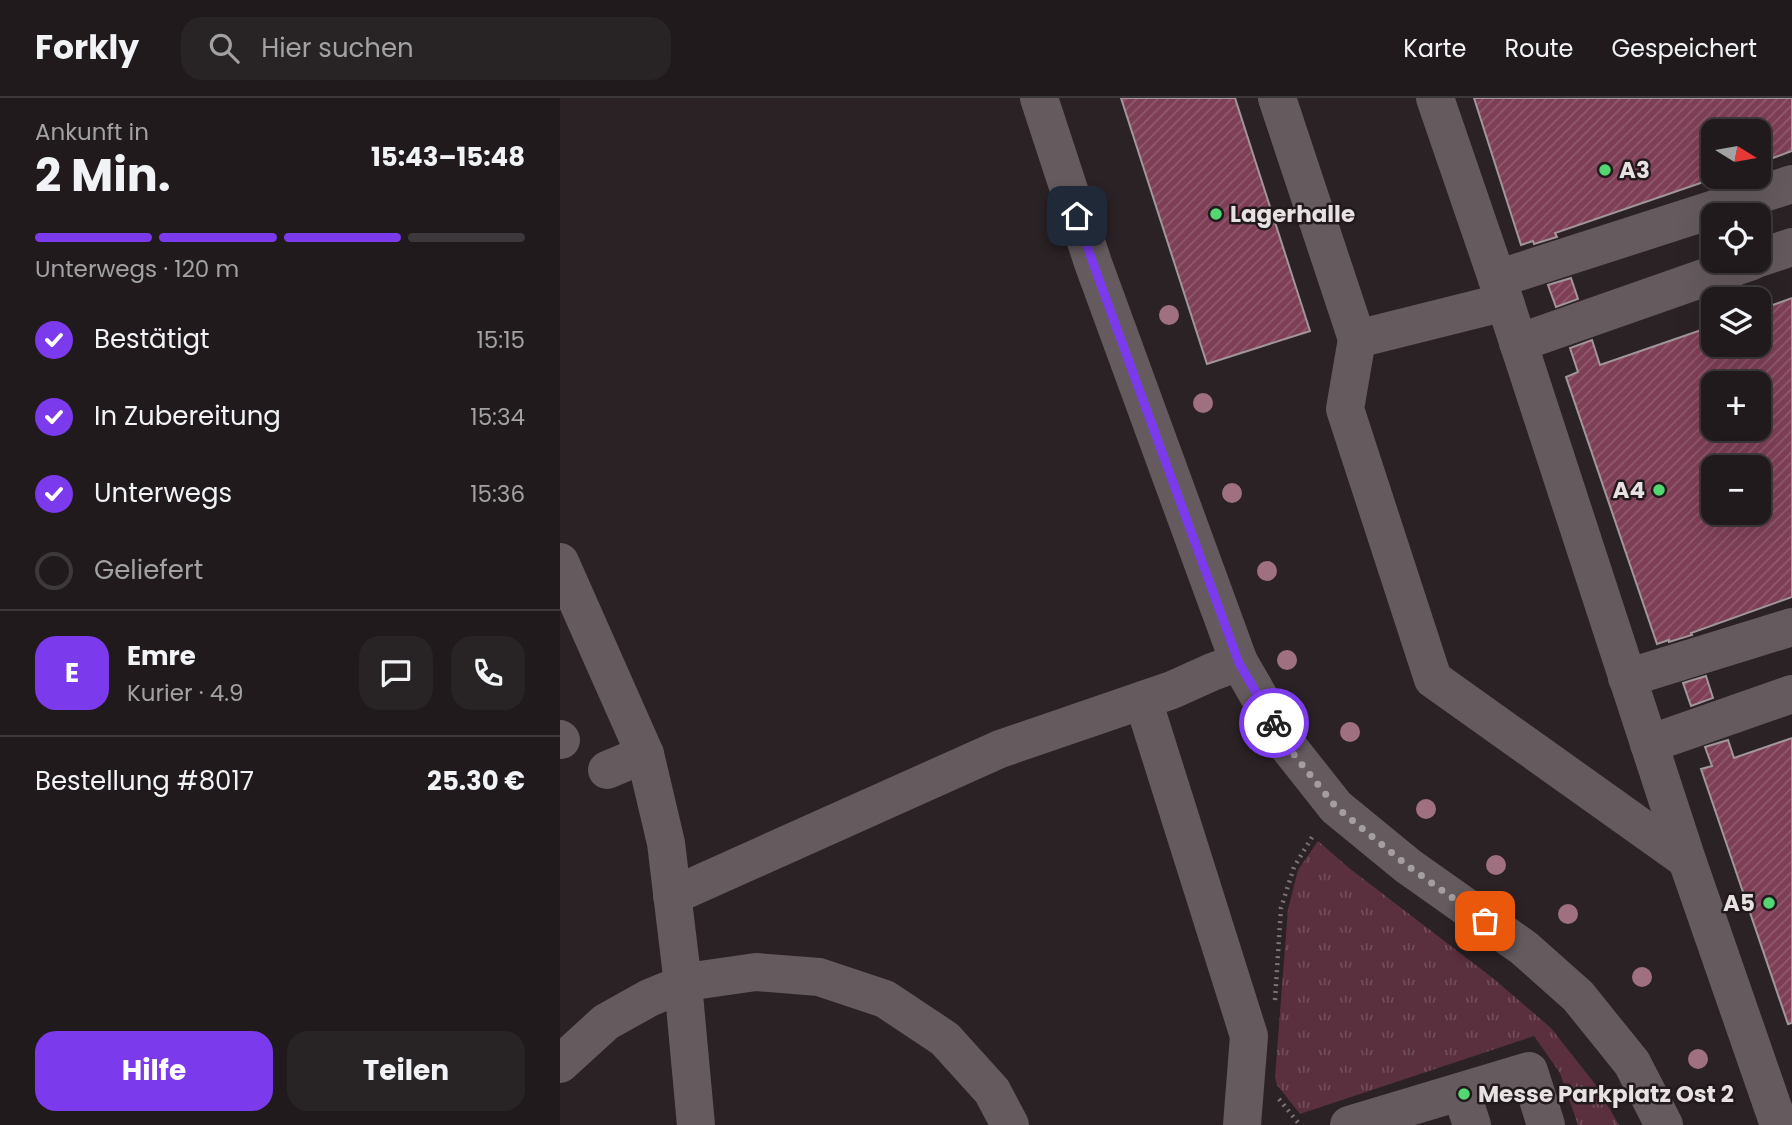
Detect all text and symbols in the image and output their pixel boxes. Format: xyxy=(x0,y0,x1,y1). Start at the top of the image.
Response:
search box xyxy=(181,17,671,80)
text: Forkly xyxy=(35,24,139,71)
icon: search xyxy=(205,29,243,67)
text: Hier suchen xyxy=(261,30,414,66)
text: Karte xyxy=(1403,32,1466,65)
text: Route xyxy=(1504,32,1573,65)
text: Gespeichert xyxy=(1611,32,1757,65)
text: Ankunft in xyxy=(35,116,149,148)
north arrow xyxy=(1701,119,1771,189)
map controls xyxy=(1701,119,1771,525)
text: 15:43–15:48 xyxy=(371,139,525,175)
text: 2 Min. xyxy=(35,143,171,207)
place label: A3 xyxy=(1619,154,1650,186)
marker: A3 xyxy=(1597,162,1613,178)
pin xyxy=(1047,186,1107,246)
icon: home xyxy=(1058,197,1096,235)
place label: Lagerhalle xyxy=(1230,198,1355,230)
button: locate xyxy=(1701,203,1771,273)
marker: Lagerhalle xyxy=(1208,206,1224,222)
text: Unterwegs · 120 m xyxy=(35,253,239,285)
button: layers xyxy=(1701,287,1771,357)
icon: check xyxy=(35,321,73,359)
text: Bestätigt xyxy=(94,321,210,357)
text: 15:15 xyxy=(476,324,525,356)
button: + xyxy=(1701,371,1771,441)
icon: check xyxy=(35,398,73,436)
text: In Zubereitung xyxy=(94,398,281,434)
text: 15:34 xyxy=(470,401,525,433)
button: − xyxy=(1701,455,1771,525)
place label: A4 xyxy=(1612,474,1645,506)
icon: check xyxy=(35,475,73,513)
text: Unterwegs xyxy=(94,475,232,511)
text: 15:36 xyxy=(470,478,525,510)
marker: A4 xyxy=(1651,482,1667,498)
text: Geliefert xyxy=(94,552,203,588)
button: chat xyxy=(359,636,433,710)
button: phone xyxy=(451,636,525,710)
text: Emre xyxy=(127,638,196,674)
text: E xyxy=(65,655,79,691)
text: Kurier · 4.9 xyxy=(127,677,244,709)
courier xyxy=(1239,688,1309,758)
icon: bike xyxy=(1255,704,1293,742)
text: Bestellung #8017 xyxy=(35,763,254,799)
text: 25.30 € xyxy=(427,763,525,799)
place label: A5 xyxy=(1723,887,1755,919)
pin xyxy=(1455,891,1515,951)
marker: A5 xyxy=(1761,895,1777,911)
icon: bag xyxy=(1466,902,1504,940)
button: Hilfe xyxy=(35,1031,273,1111)
button: Teilen xyxy=(287,1031,525,1111)
place label: Messe Parkplatz Ost 2 xyxy=(1478,1078,1734,1110)
marker: Messe Parkplatz Ost 2 xyxy=(1456,1086,1472,1102)

